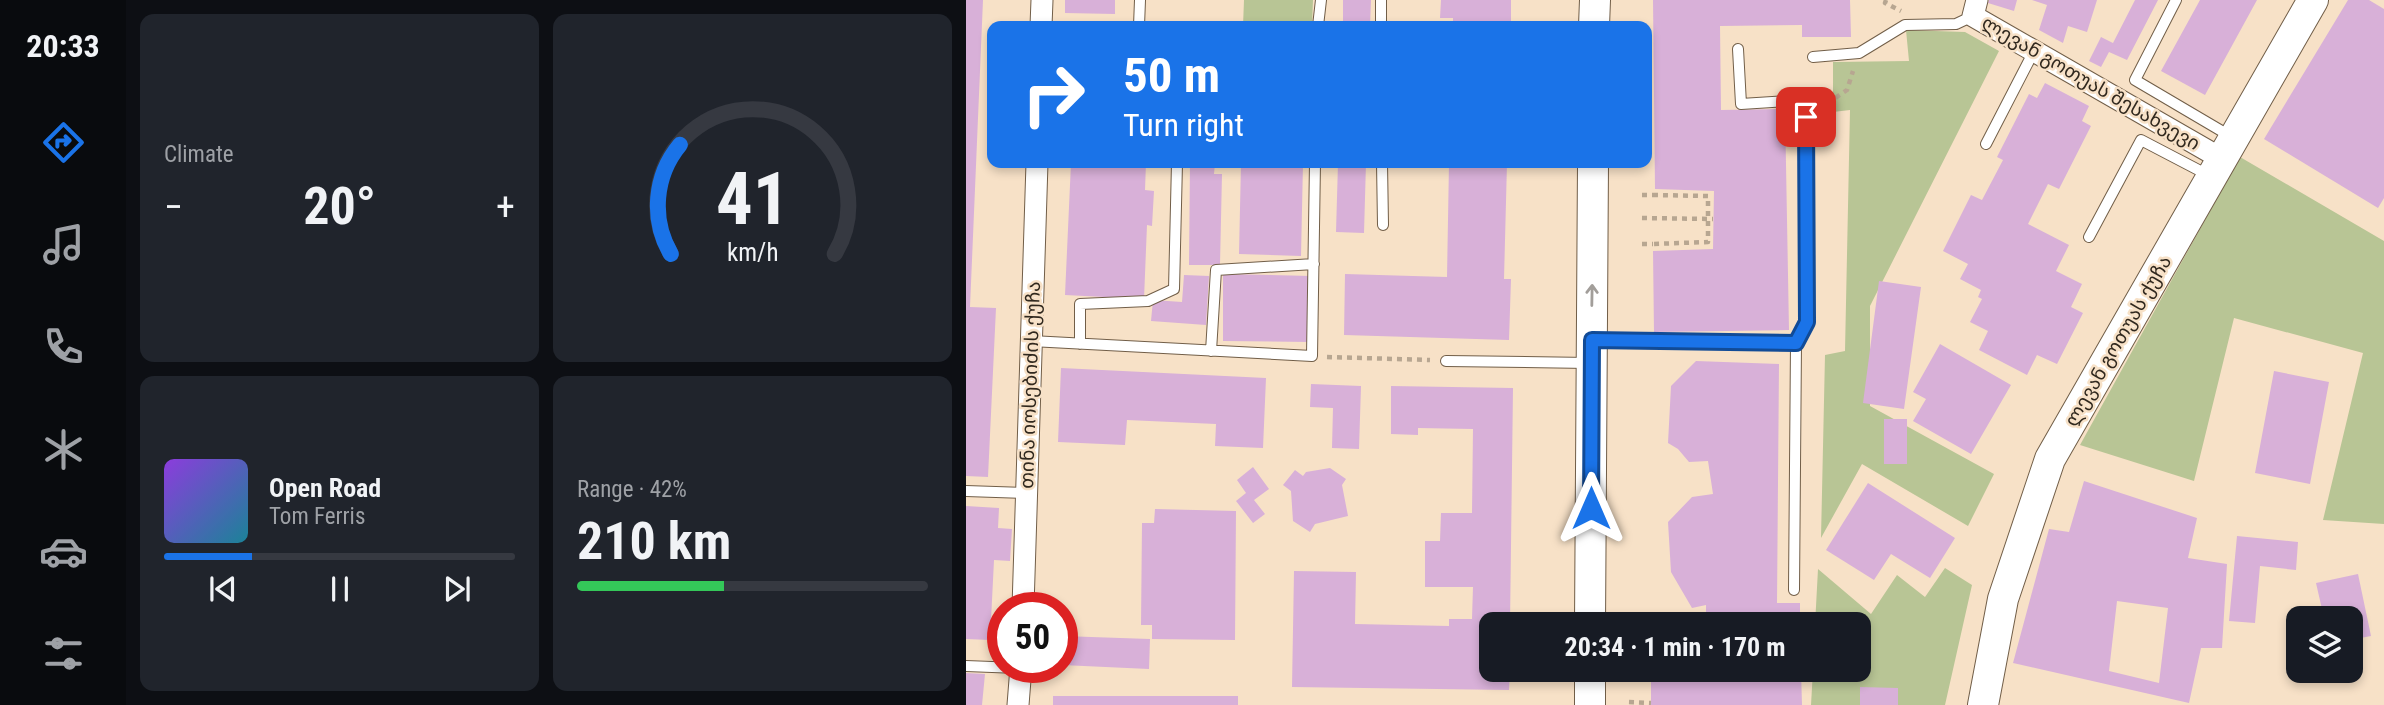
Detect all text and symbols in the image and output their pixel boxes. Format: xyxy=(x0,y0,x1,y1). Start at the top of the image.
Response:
street label: ლევან გოთუას შესახვევი xyxy=(1977,11,2204,156)
text: 20:33 xyxy=(26,27,100,65)
text: 50 m xyxy=(1123,47,1220,104)
icon: right xyxy=(1008,49,1099,140)
pin xyxy=(1776,87,1836,147)
icon: arrive xyxy=(1787,98,1825,136)
text: Turn right xyxy=(1123,106,1244,144)
icon: directions xyxy=(39,118,88,167)
text: Climate xyxy=(164,141,234,168)
text: 41 xyxy=(716,156,789,242)
text: 20° xyxy=(303,176,376,237)
text: − xyxy=(164,185,183,229)
text: + xyxy=(496,185,515,229)
icon: music xyxy=(39,220,88,269)
text: km/h xyxy=(727,238,778,267)
street label: ლევან გოთუას ქუჩა xyxy=(2060,252,2177,431)
street label: თინა იოსებიძის ქუჩა xyxy=(1015,281,1045,489)
one-way arrow xyxy=(1585,283,1599,306)
icon: phone xyxy=(39,322,88,371)
icon: climate xyxy=(39,425,88,474)
position arrow xyxy=(1554,471,1628,545)
text: Open Road xyxy=(269,473,381,503)
text: Range · 42% xyxy=(577,476,687,503)
text: Tom Ferris xyxy=(269,503,365,530)
text: 210 km xyxy=(577,511,731,572)
icon: car xyxy=(39,527,88,576)
icon: previous xyxy=(204,570,242,608)
icon: pause xyxy=(321,570,359,608)
icon: next xyxy=(438,570,476,608)
speed limit sign: 50 xyxy=(987,592,1078,683)
map controls xyxy=(2286,606,2363,683)
button: layers xyxy=(2286,606,2363,683)
icon: filters xyxy=(39,629,88,678)
text: 20:34 · 1 min · 170 m xyxy=(1565,632,1785,662)

